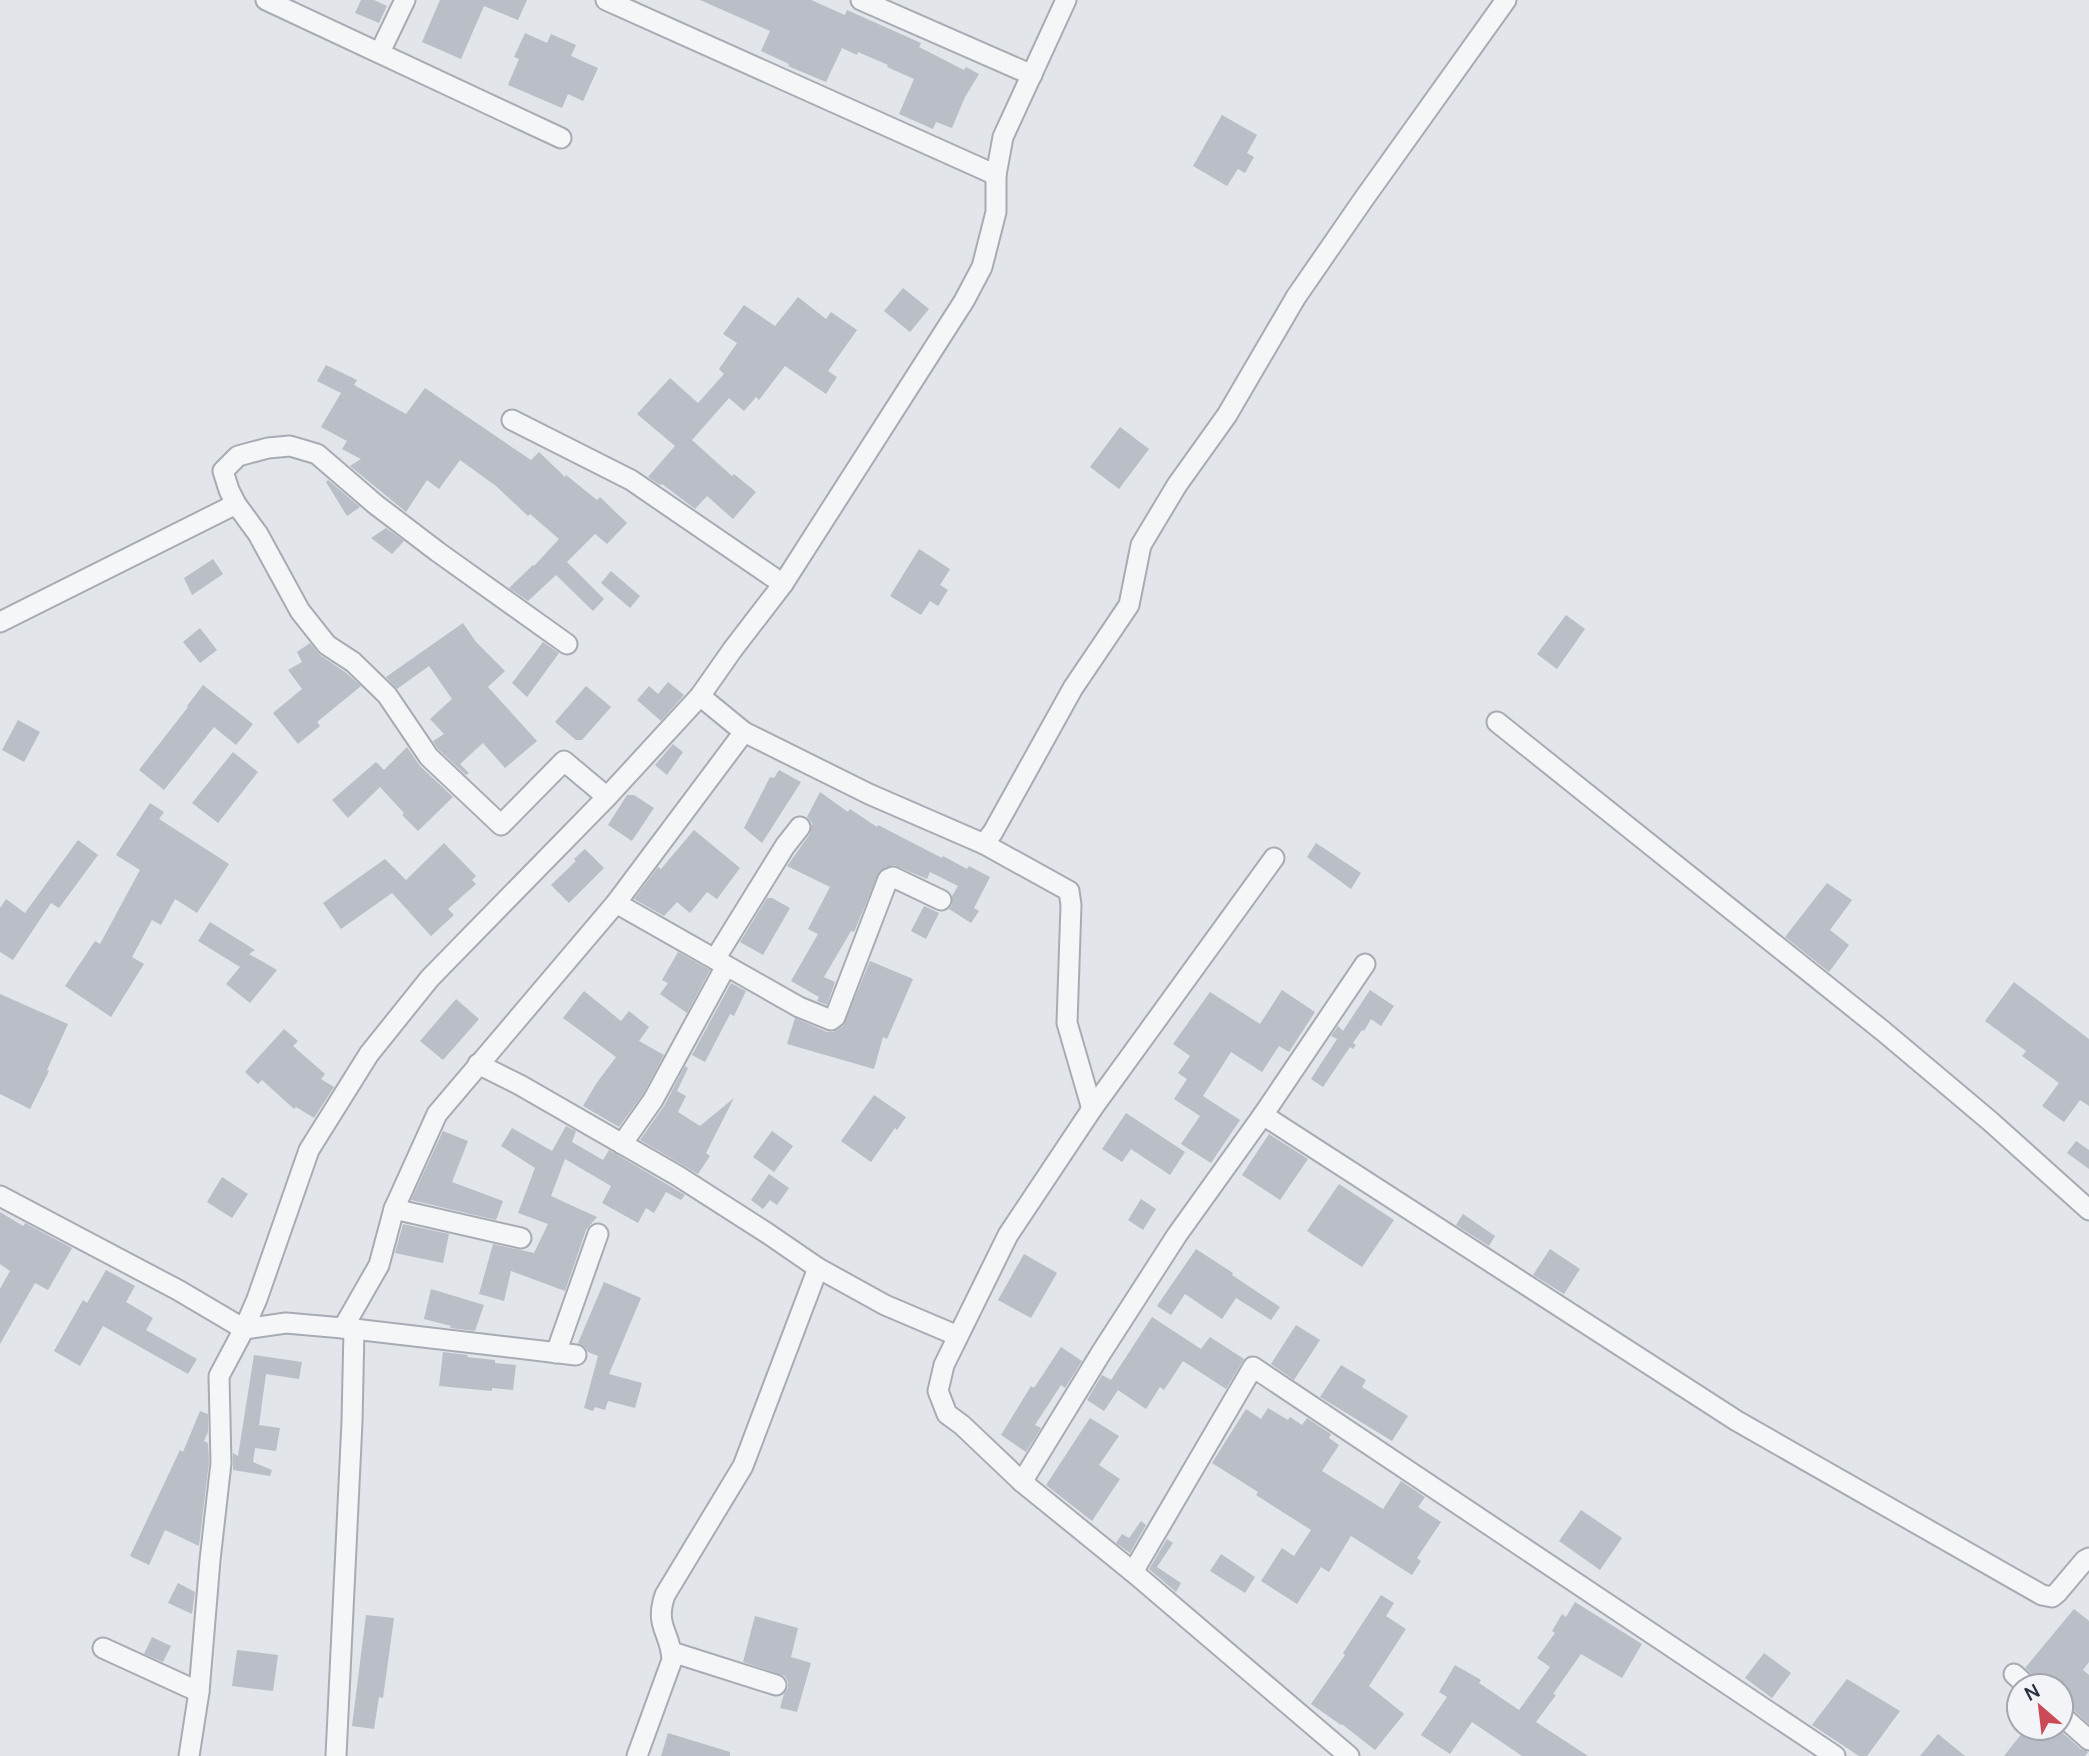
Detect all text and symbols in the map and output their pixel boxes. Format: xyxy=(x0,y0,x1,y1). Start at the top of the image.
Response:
north arrow xyxy=(2005,1672,2075,1742)
text: N xyxy=(2020,1677,2044,1707)

